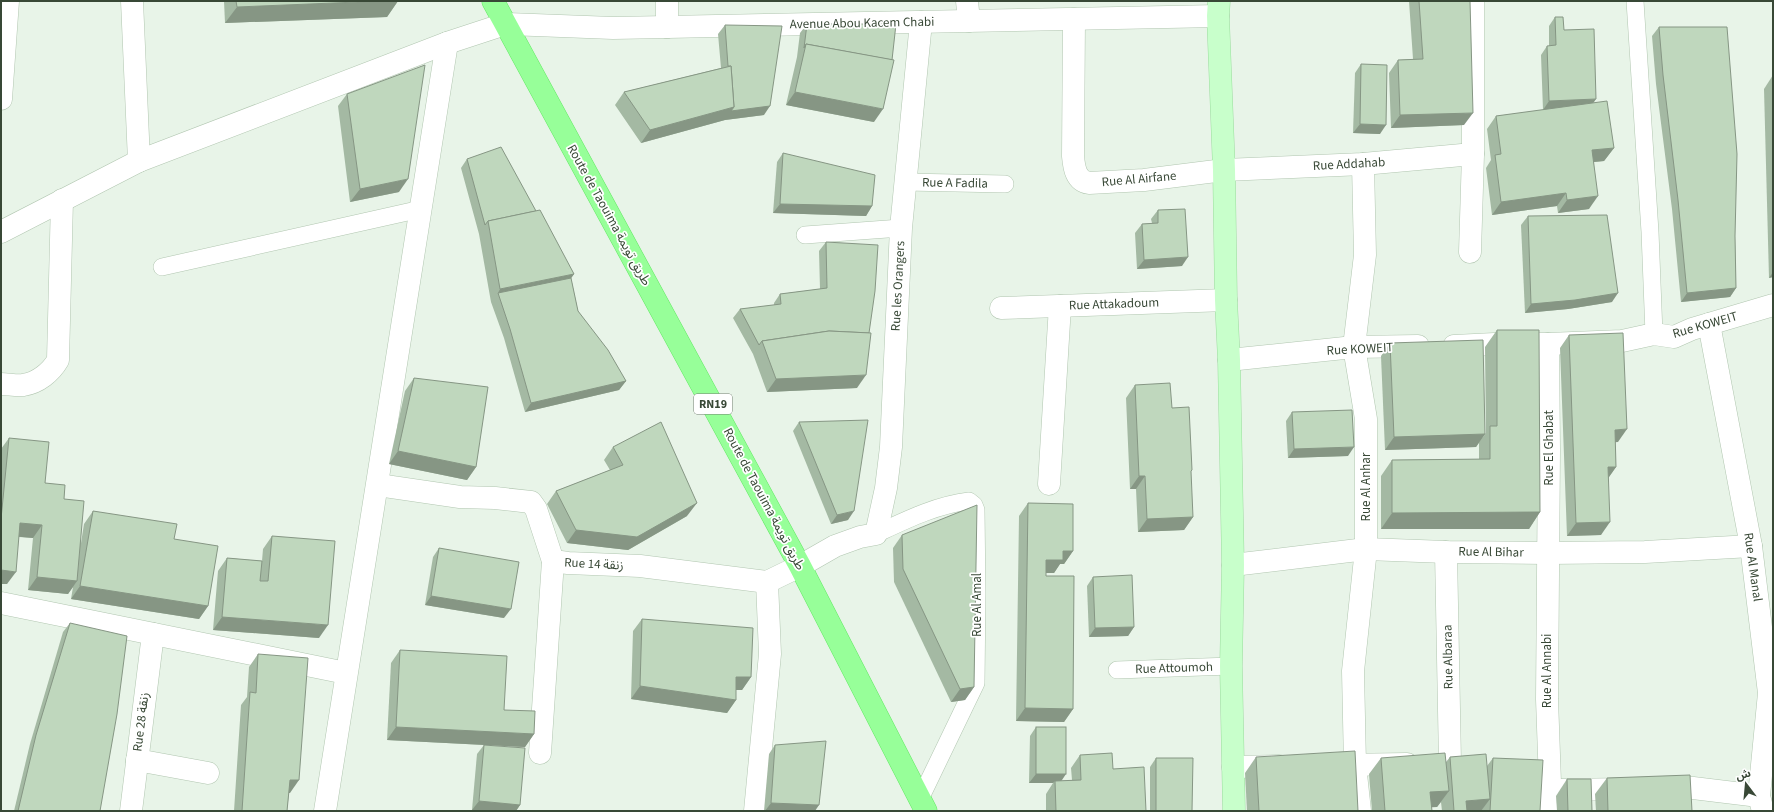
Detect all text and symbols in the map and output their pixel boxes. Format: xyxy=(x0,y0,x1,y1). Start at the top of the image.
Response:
street label: Avenue Abou Kacem Chabi xyxy=(790,13,934,33)
street label: Route de Taouima طريق تويمة xyxy=(563,141,656,289)
street label: Rue Addahab xyxy=(1312,153,1386,175)
street label: Rue Al Airfane xyxy=(1101,167,1177,191)
street label: Rue A Fadila xyxy=(922,173,988,193)
street label: Rue les Orangers xyxy=(887,240,909,332)
street label: Rue Attakadoum xyxy=(1069,293,1159,315)
street label: Rue KOWEIT xyxy=(1670,307,1740,343)
street label: Rue KOWEIT xyxy=(1326,338,1394,360)
road number: RN19 xyxy=(694,394,732,414)
street label: Rue El Ghabat xyxy=(1540,410,1558,486)
street label: Route de Taouima طريق تويمة xyxy=(719,425,809,574)
street label: Rue Al Anhar xyxy=(1357,452,1375,521)
street label: Rue Al Manal xyxy=(1739,531,1767,603)
street label: Rue Al Bihar xyxy=(1458,542,1524,562)
street label: Rue 14 زنقة xyxy=(564,553,624,575)
street label: Rue Al Amal xyxy=(968,573,986,637)
street label: Rue Albaraa xyxy=(1438,624,1458,690)
street label: Rue Al Annabi xyxy=(1538,634,1556,708)
street label: Rue Attoumoh xyxy=(1135,658,1213,678)
street label: Rue 28 زنقة xyxy=(128,691,154,753)
north arrow xyxy=(1726,764,1766,804)
text: ش xyxy=(1734,766,1753,784)

